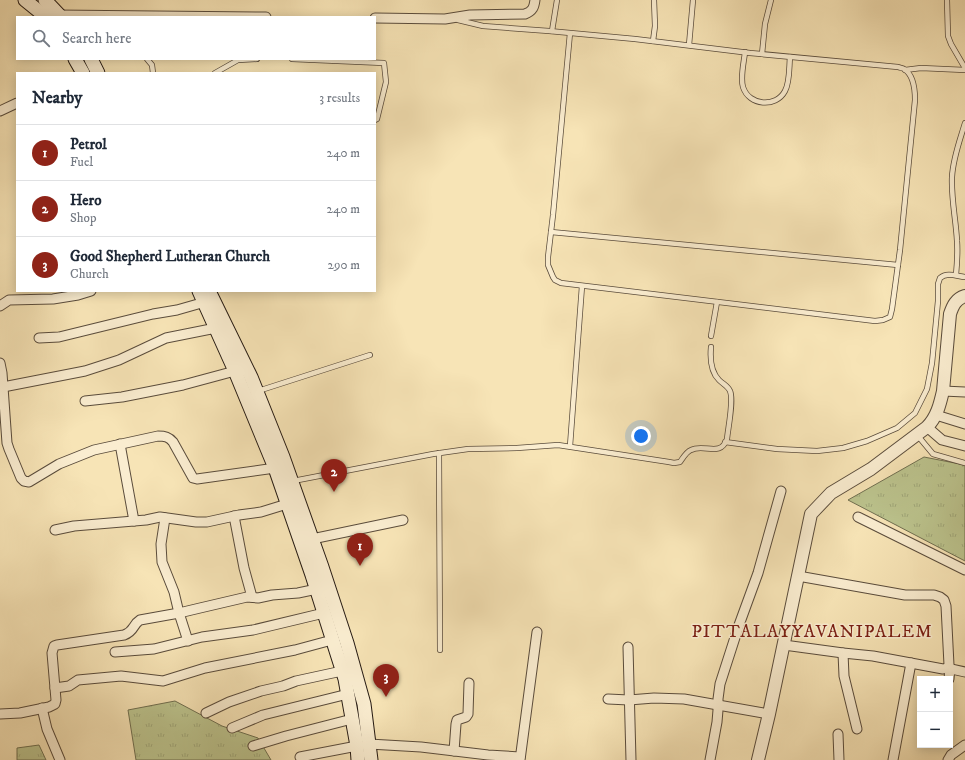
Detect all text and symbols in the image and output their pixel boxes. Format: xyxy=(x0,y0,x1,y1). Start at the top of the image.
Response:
search box xyxy=(16,16,376,60)
icon: search xyxy=(30,27,52,49)
text: Search here xyxy=(62,29,131,48)
text: Nearby xyxy=(32,87,82,109)
text: 3 results xyxy=(319,90,360,106)
text: Petrol xyxy=(70,135,107,154)
text: 1 xyxy=(43,145,47,161)
text: 240 m xyxy=(327,145,360,161)
text: Fuel xyxy=(70,154,93,170)
text: Hero xyxy=(70,191,101,210)
text: 2 xyxy=(42,201,48,217)
text: 240 m xyxy=(327,201,360,217)
text: Shop xyxy=(70,210,96,226)
text: Good Shepherd Lutheran Church xyxy=(70,247,270,266)
text: 3 xyxy=(43,257,47,273)
text: 290 m xyxy=(328,257,360,273)
text: Church xyxy=(70,266,109,282)
your location xyxy=(631,426,651,446)
pin: 2 xyxy=(321,459,347,492)
pin: 1 xyxy=(347,533,373,566)
district label: PITTALAYYAVANIPALEM xyxy=(691,621,933,643)
pin: 3 xyxy=(373,664,399,697)
map controls xyxy=(917,676,953,748)
button: + xyxy=(917,676,953,712)
button: − xyxy=(917,712,953,748)

